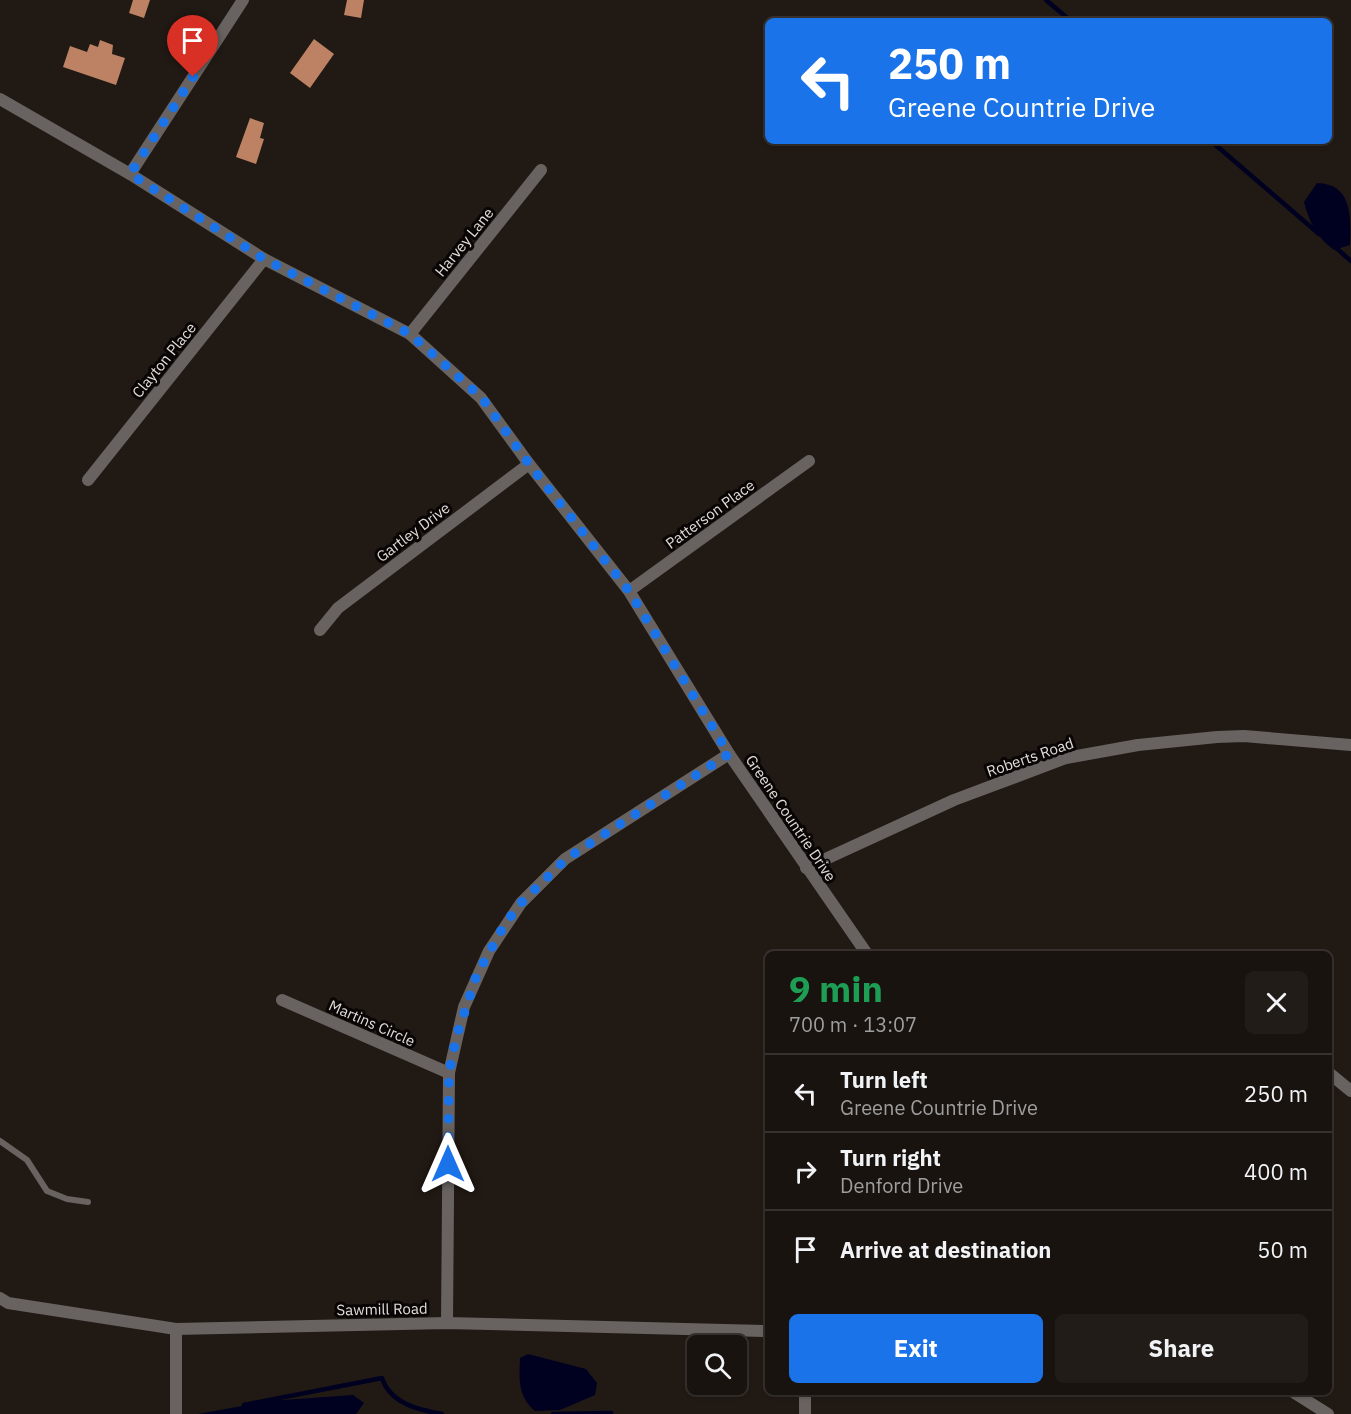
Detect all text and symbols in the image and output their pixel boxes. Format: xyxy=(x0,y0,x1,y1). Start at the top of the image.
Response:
pin xyxy=(167,15,218,77)
icon: arrive xyxy=(176,24,209,57)
text: 250 m xyxy=(888,36,1011,91)
icon: left xyxy=(789,42,867,120)
text: Greene Countrie Drive xyxy=(888,89,1155,124)
street label: Harvey Lane xyxy=(431,204,497,280)
street label: Clayton Place xyxy=(128,319,200,401)
street label: Patterson Place xyxy=(662,475,758,553)
street label: Gartley Drive xyxy=(372,498,454,566)
street label: Roberts Road xyxy=(984,733,1076,781)
street label: Greene Countrie Drive xyxy=(742,751,840,885)
text: 9 min xyxy=(789,965,883,1012)
button: close xyxy=(1245,971,1308,1034)
street label: Martins Circle xyxy=(326,996,418,1050)
text: 700 m · 13:07 xyxy=(789,1011,917,1038)
text: Turn left xyxy=(840,1065,928,1094)
icon: left xyxy=(789,1077,822,1110)
text: 250 m xyxy=(1244,1079,1308,1108)
text: Greene Countrie Drive xyxy=(840,1094,1038,1121)
position arrow xyxy=(416,1132,480,1196)
text: Turn right xyxy=(840,1143,941,1172)
icon: right xyxy=(789,1155,822,1188)
text: 400 m xyxy=(1244,1157,1308,1186)
text: Denford Drive xyxy=(840,1172,963,1199)
icon: arrive xyxy=(789,1233,822,1266)
text: Arrive at destination xyxy=(840,1235,1051,1264)
text: 50 m xyxy=(1257,1235,1308,1264)
street label: Sawmill Road xyxy=(336,1299,428,1319)
button: Exit xyxy=(789,1314,1043,1383)
button: Share xyxy=(1055,1314,1308,1383)
map controls xyxy=(687,1335,747,1395)
button: search xyxy=(687,1335,747,1395)

